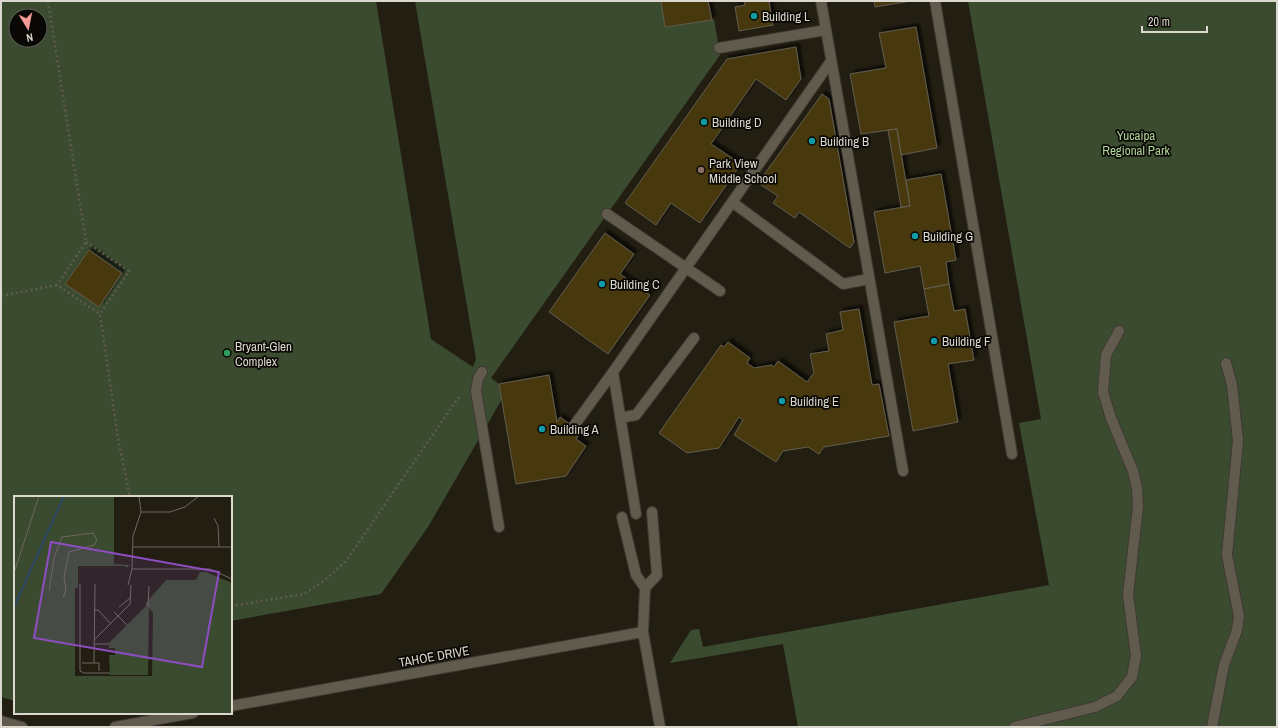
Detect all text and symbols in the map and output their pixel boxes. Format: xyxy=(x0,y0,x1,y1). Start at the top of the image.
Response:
north arrow xyxy=(8,8,48,48)
place label: Building L xyxy=(762,8,810,25)
scale bar xyxy=(1142,8,1207,34)
marker: Building L xyxy=(749,11,759,21)
text: 20 m xyxy=(1148,14,1170,30)
text: N xyxy=(25,30,34,45)
place label: Building D xyxy=(712,114,762,131)
marker: Building D xyxy=(699,117,709,127)
park label: Yucaipa Regional Park xyxy=(1102,127,1170,159)
place label: Building B xyxy=(820,133,869,150)
marker: Building B xyxy=(807,136,817,146)
place label: Park View Middle School xyxy=(709,155,777,187)
marker: Park View Middle School xyxy=(696,165,706,175)
place label: Building G xyxy=(923,228,973,245)
marker: Building G xyxy=(910,231,920,241)
place label: Building C xyxy=(610,276,660,293)
marker: Building C xyxy=(597,279,607,289)
place label: Building F xyxy=(942,333,991,350)
marker: Building F xyxy=(929,336,939,346)
place label: Bryant-Glen Complex xyxy=(235,338,292,370)
marker: Bryant-Glen Complex xyxy=(222,348,232,358)
place label: Building E xyxy=(790,393,839,410)
marker: Building E xyxy=(777,396,787,406)
place label: Building A xyxy=(550,421,599,438)
marker: Building A xyxy=(537,424,547,434)
inset map xyxy=(14,496,232,714)
street label: TAHOE DRIVE xyxy=(397,642,471,671)

